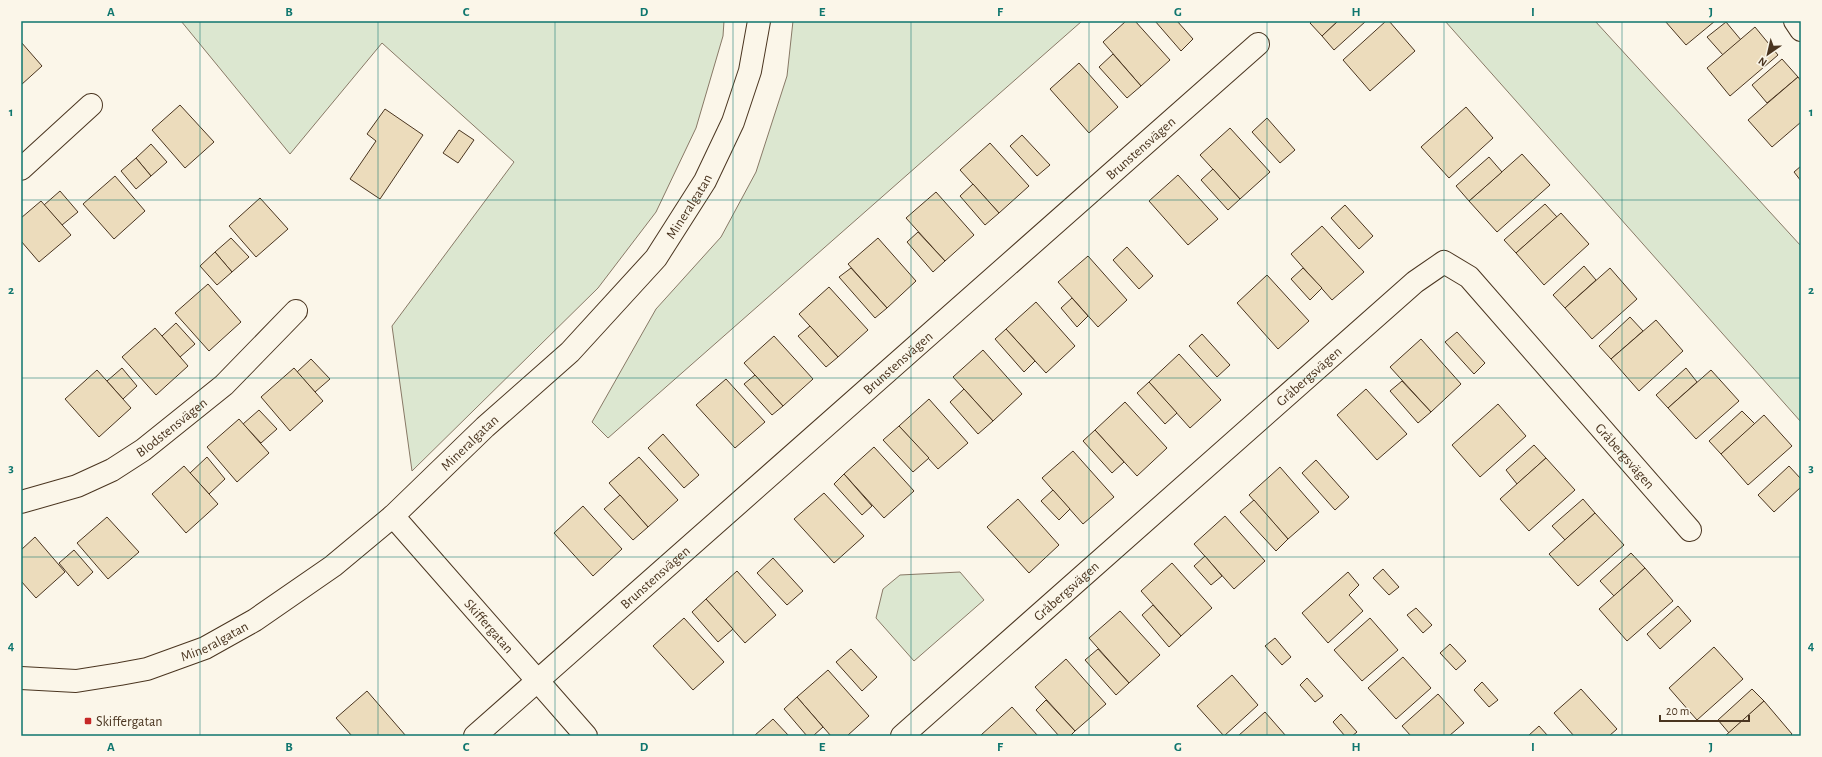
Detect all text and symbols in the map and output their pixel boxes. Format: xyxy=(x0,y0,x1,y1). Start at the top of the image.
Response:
text: A xyxy=(107,6,115,19)
text: B xyxy=(285,6,293,19)
text: C xyxy=(463,6,470,19)
text: D xyxy=(640,6,649,19)
text: E xyxy=(819,6,826,19)
text: F xyxy=(997,6,1004,19)
text: G xyxy=(1174,6,1182,19)
text: H xyxy=(1351,6,1361,19)
text: I xyxy=(1531,6,1535,19)
text: J xyxy=(1709,6,1713,19)
north arrow xyxy=(1748,34,1788,74)
text: N xyxy=(1756,55,1769,69)
text: 1 xyxy=(9,106,13,119)
text: 1 xyxy=(1809,106,1813,119)
street label: Brunstensvägen xyxy=(1104,115,1178,183)
street label: Mineralgatan xyxy=(664,172,715,242)
text: 2 xyxy=(8,284,14,297)
text: 2 xyxy=(1808,284,1814,297)
street label: Brunstensvägen xyxy=(861,329,936,397)
street label: Gråbergsvägen xyxy=(1274,345,1345,409)
street label: Blodstensvägen xyxy=(134,396,210,460)
street label: Mineralgatan xyxy=(439,413,501,474)
street label: Gråbergsvägen xyxy=(1592,421,1657,492)
text: 3 xyxy=(8,462,14,475)
text: 3 xyxy=(1808,462,1814,475)
street label: Brunstensvägen xyxy=(618,544,693,612)
street label: Gråbergsvägen xyxy=(1031,559,1102,624)
street label: Skiffergatan xyxy=(461,597,516,656)
street label: Mineralgatan xyxy=(179,619,251,664)
text: 4 xyxy=(8,640,15,653)
text: 4 xyxy=(1808,640,1815,653)
scale bar xyxy=(1660,697,1749,723)
text: 20 m xyxy=(1666,705,1689,717)
place label: Skiffergatan xyxy=(96,715,163,729)
marker: Skiffergatan xyxy=(83,716,93,726)
text: A xyxy=(107,741,115,754)
text: B xyxy=(285,741,293,754)
text: C xyxy=(463,741,470,754)
text: D xyxy=(640,741,649,754)
text: E xyxy=(819,741,826,754)
text: F xyxy=(997,741,1004,754)
text: G xyxy=(1174,741,1182,754)
text: H xyxy=(1351,741,1361,754)
text: I xyxy=(1531,741,1535,754)
text: J xyxy=(1709,741,1713,754)

